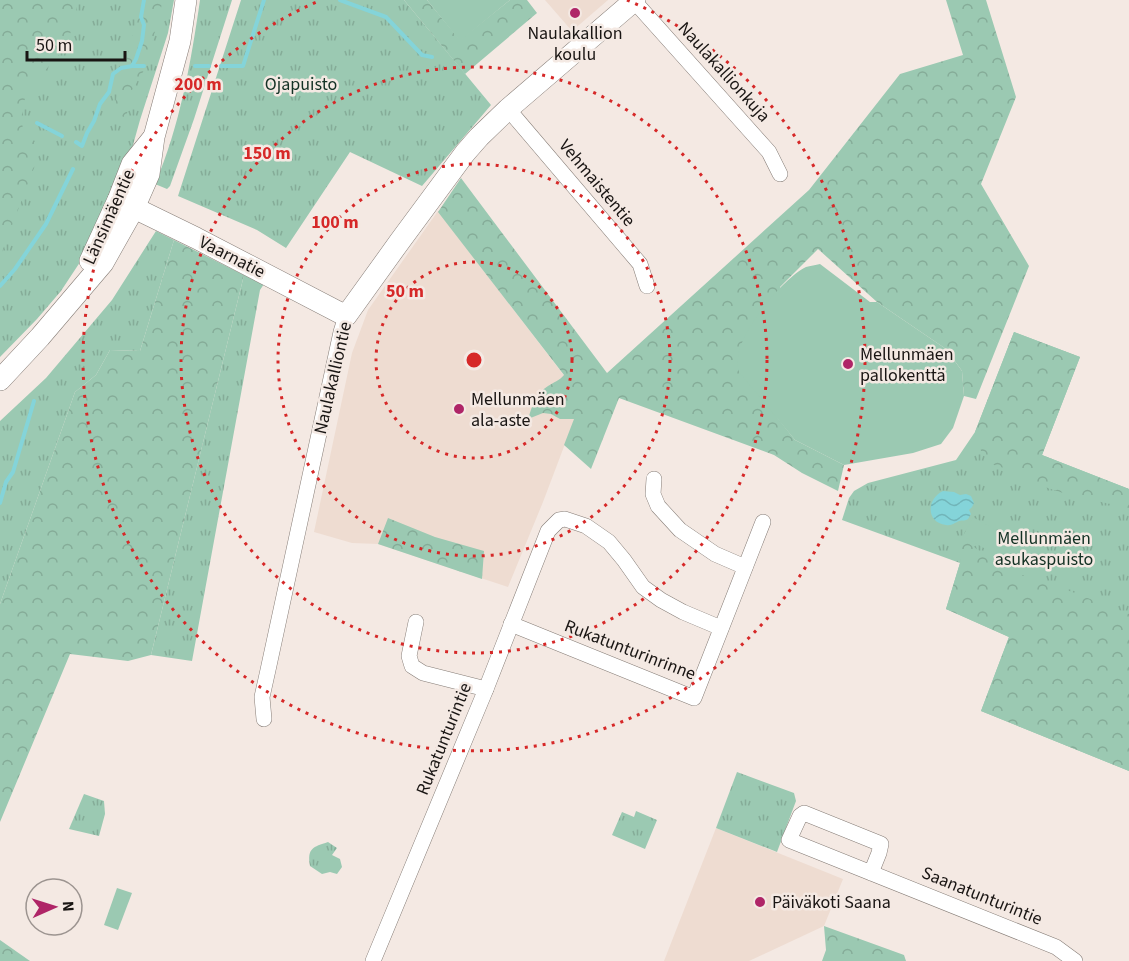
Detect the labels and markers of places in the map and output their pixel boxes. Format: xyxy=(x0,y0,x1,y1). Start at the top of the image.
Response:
marker: Naulakallion koulu xyxy=(568,6,582,20)
place label: Naulakallion koulu xyxy=(527,21,623,67)
place label: Mellunmäen pallokenttä xyxy=(860,342,954,388)
centre of rings xyxy=(464,350,484,370)
marker: Mellunmäen pallokenttä xyxy=(841,357,855,371)
place label: Mellunmäen ala-aste xyxy=(471,387,565,433)
marker: Mellunmäen ala-aste xyxy=(452,402,466,416)
place label: Päiväkoti Saana xyxy=(772,890,891,915)
marker: Päiväkoti Saana xyxy=(753,895,767,909)

